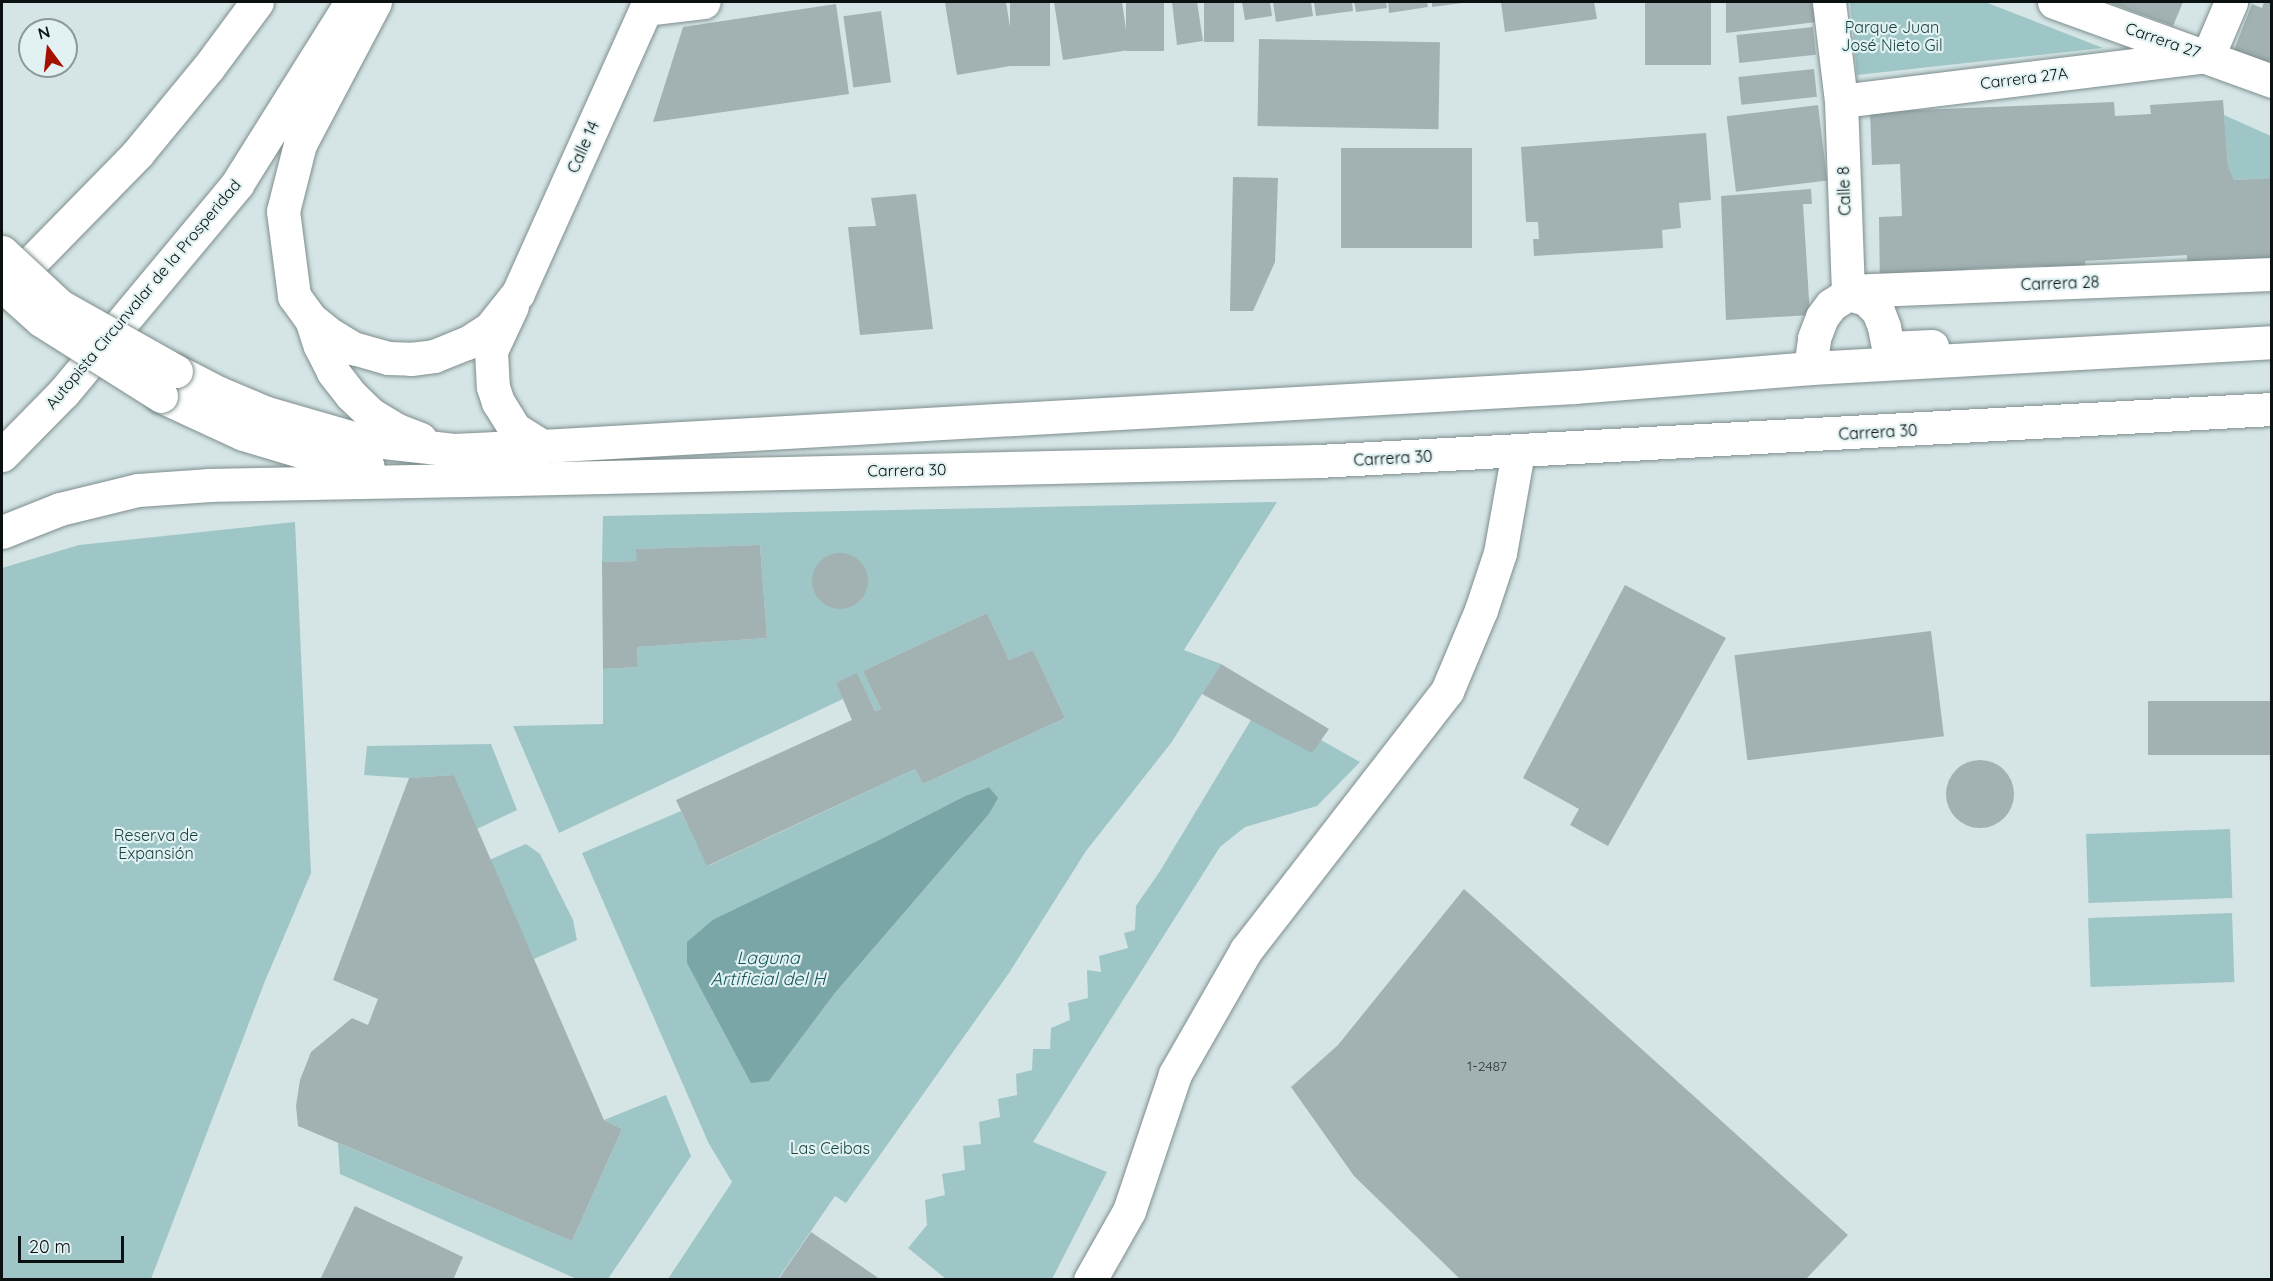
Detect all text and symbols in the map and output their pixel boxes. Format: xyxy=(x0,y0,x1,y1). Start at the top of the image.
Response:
park label: Parque Juan José Nieto Gil xyxy=(1841,17,1943,55)
north arrow xyxy=(18,18,78,78)
street label: Carrera 27 xyxy=(2123,18,2203,62)
text: N xyxy=(36,21,52,44)
street label: Carrera 27A xyxy=(1979,63,2069,93)
street label: Calle 14 xyxy=(563,118,603,176)
street label: Calle 8 xyxy=(1834,166,1854,216)
street label: Autopista Circunvalar de la Prosperidad xyxy=(41,175,245,413)
street label: Carrera 28 xyxy=(2020,272,2100,294)
street label: Carrera 30 xyxy=(1838,420,1918,444)
street label: Carrera 30 xyxy=(1353,446,1433,470)
street label: Carrera 30 xyxy=(867,460,947,480)
park label: Reserva de Expansión xyxy=(114,825,198,863)
water label: Laguna Artificial del H xyxy=(710,948,826,990)
house number: 1-2487 xyxy=(1467,1058,1507,1074)
park label: Las Ceibas xyxy=(790,1138,870,1158)
scale bar xyxy=(21,1224,128,1262)
text: 20 m xyxy=(29,1235,71,1258)

